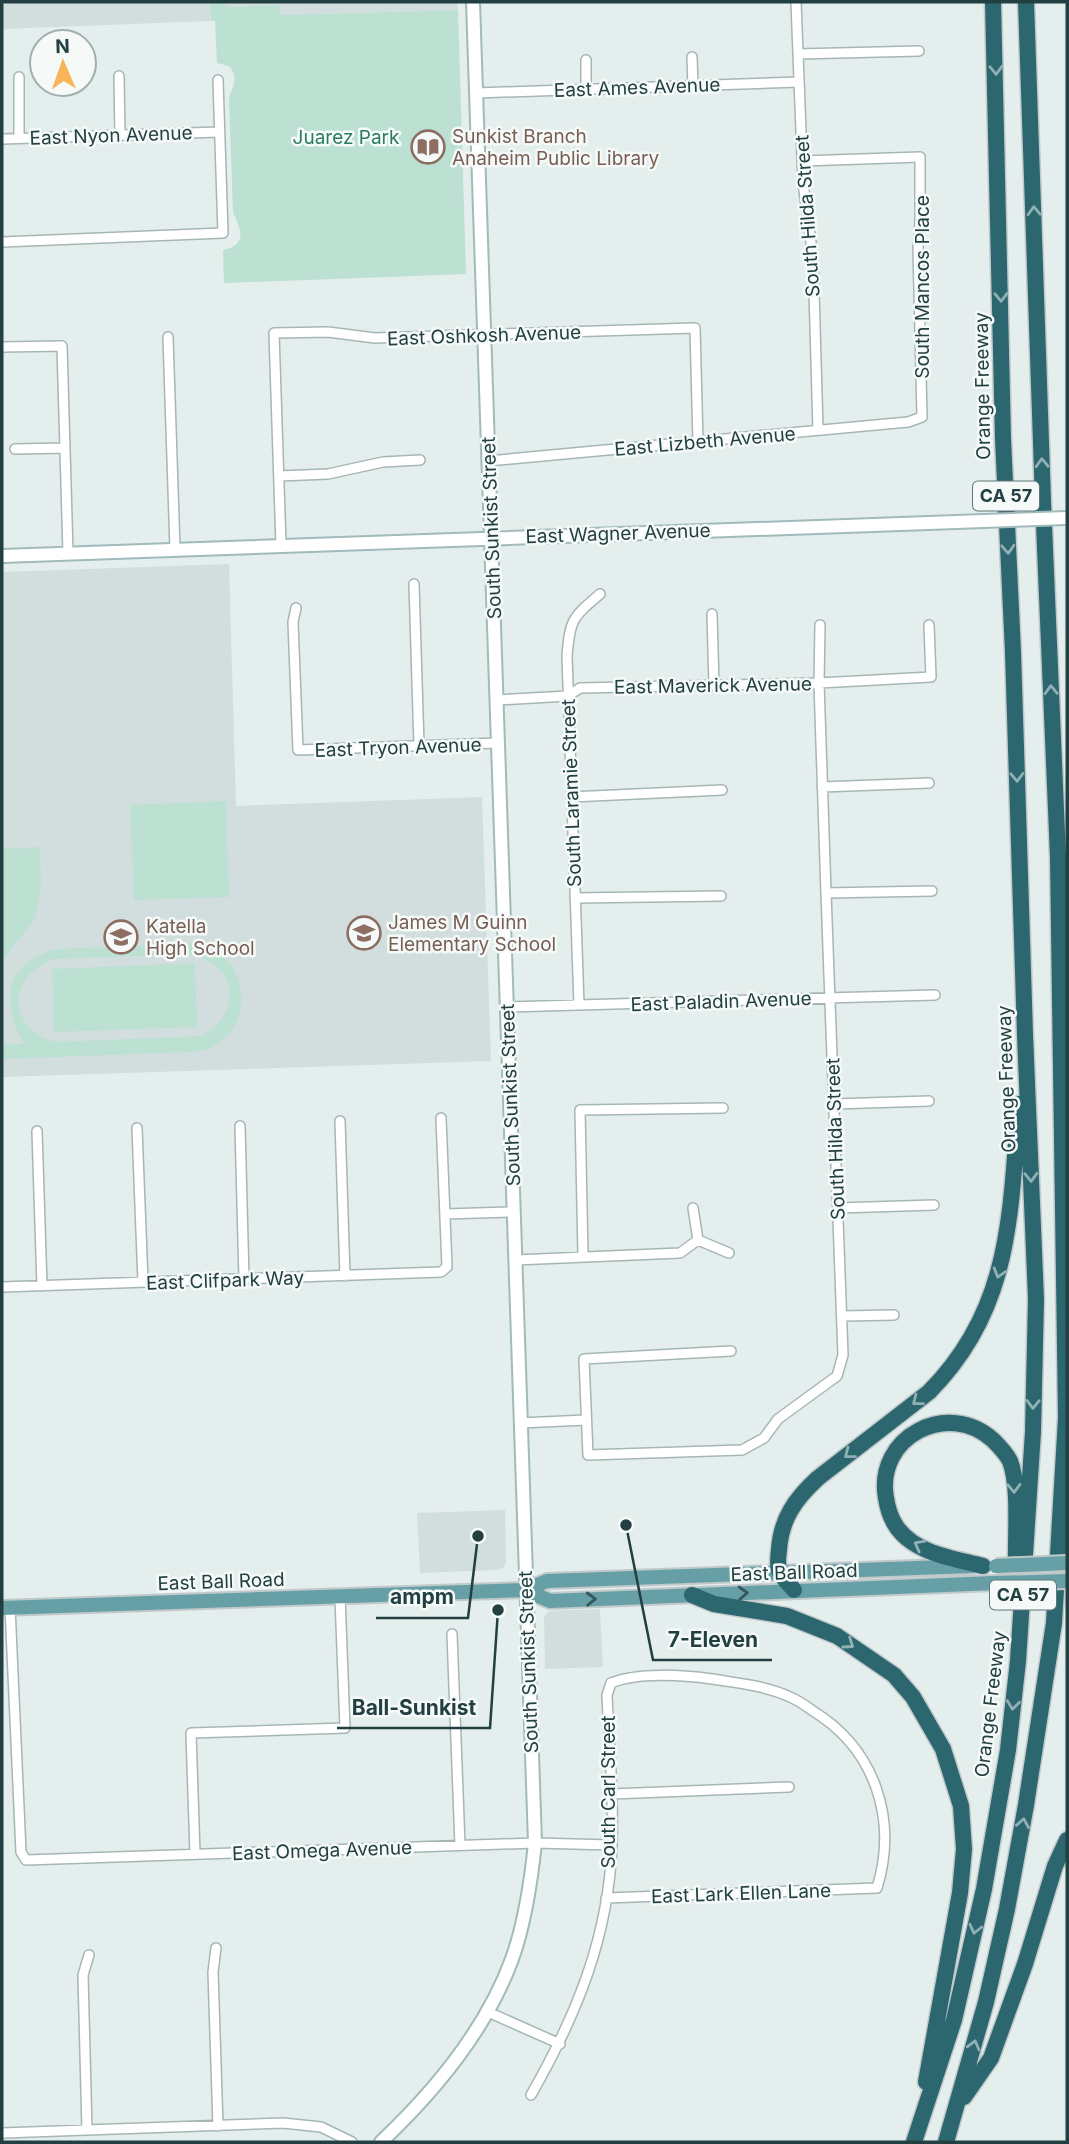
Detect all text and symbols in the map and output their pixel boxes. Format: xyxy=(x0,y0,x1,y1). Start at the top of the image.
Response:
north arrow xyxy=(28,28,98,98)
text: N xyxy=(55,35,70,58)
one-way arrow xyxy=(988,65,1003,76)
street label: East Ames Avenue xyxy=(553,73,721,102)
street label: East Nyon Avenue xyxy=(29,121,193,150)
place label: Sunkist Branch Anaheim Public Library xyxy=(452,125,660,170)
park label: Juarez Park xyxy=(293,126,400,149)
library icon: Sunkist Branch Anaheim Public Library xyxy=(409,128,447,166)
street label: South Hilda Street xyxy=(790,134,825,298)
street label: South Mancos Place xyxy=(911,195,934,379)
one-way arrow xyxy=(1026,206,1041,217)
one-way arrow xyxy=(993,292,1008,303)
street label: Orange Freeway xyxy=(970,312,995,460)
street label: East Oshkosh Avenue xyxy=(387,321,581,350)
street label: East Lizbeth Avenue xyxy=(614,422,797,461)
street label: South Sunkist Street xyxy=(477,436,506,620)
one-way arrow xyxy=(1034,457,1049,468)
road number: CA 57 xyxy=(973,482,1039,510)
street label: East Wagner Avenue xyxy=(525,519,711,548)
one-way arrow xyxy=(1001,544,1016,555)
street label: East Maverick Avenue xyxy=(614,672,812,699)
one-way arrow xyxy=(1044,685,1059,696)
street label: South Laramie Street xyxy=(557,699,586,887)
street label: East Tryon Avenue xyxy=(314,733,482,762)
one-way arrow xyxy=(1009,772,1025,782)
place label: James M Guinn Elementary School xyxy=(388,911,556,956)
school or university icon: James M Guinn Elementary School xyxy=(345,914,383,952)
place label: Katella High School xyxy=(146,915,255,960)
school or university icon: Katella High School xyxy=(102,918,140,956)
street label: East Paladin Avenue xyxy=(630,987,812,1016)
street label: South Sunkist Street xyxy=(496,1003,525,1187)
street label: Orange Freeway xyxy=(992,1005,1021,1153)
street label: South Hilda Street xyxy=(821,1058,850,1220)
one-way arrow xyxy=(1023,1172,1038,1183)
street label: East Clifpark Way xyxy=(146,1266,305,1295)
one-way arrow xyxy=(993,1267,1007,1279)
one-way arrow xyxy=(913,1393,925,1406)
one-way arrow xyxy=(1025,1400,1041,1410)
one-way arrow xyxy=(844,1446,857,1459)
one-way arrow xyxy=(1006,1483,1022,1494)
one-way arrow xyxy=(914,1540,926,1553)
street label: East Ball Road xyxy=(730,1559,858,1586)
street label: East Ball Road xyxy=(157,1568,285,1595)
street label: South Sunkist Street xyxy=(514,1570,543,1754)
callout: ampm xyxy=(376,1576,468,1618)
road number: CA 57 xyxy=(990,1580,1056,1610)
text: ampm xyxy=(390,1584,454,1609)
one-way arrow xyxy=(738,1585,749,1600)
one-way arrow xyxy=(586,1591,597,1606)
callout: 7-Eleven xyxy=(653,1618,772,1660)
text: 7-Eleven xyxy=(668,1627,758,1652)
street label: Orange Freeway xyxy=(970,1629,1011,1779)
one-way arrow xyxy=(841,1636,854,1648)
callout: Ball-Sunkist xyxy=(337,1686,490,1728)
text: Ball-Sunkist xyxy=(352,1695,477,1720)
one-way arrow xyxy=(1005,1699,1020,1710)
street label: South Carl Street xyxy=(597,1715,620,1869)
one-way arrow xyxy=(1015,1817,1030,1829)
street label: East Omega Avenue xyxy=(231,1836,413,1865)
street label: East Lark Ellen Lane xyxy=(651,1879,832,1908)
one-way arrow xyxy=(969,1923,983,1935)
one-way arrow xyxy=(966,2039,980,2051)

